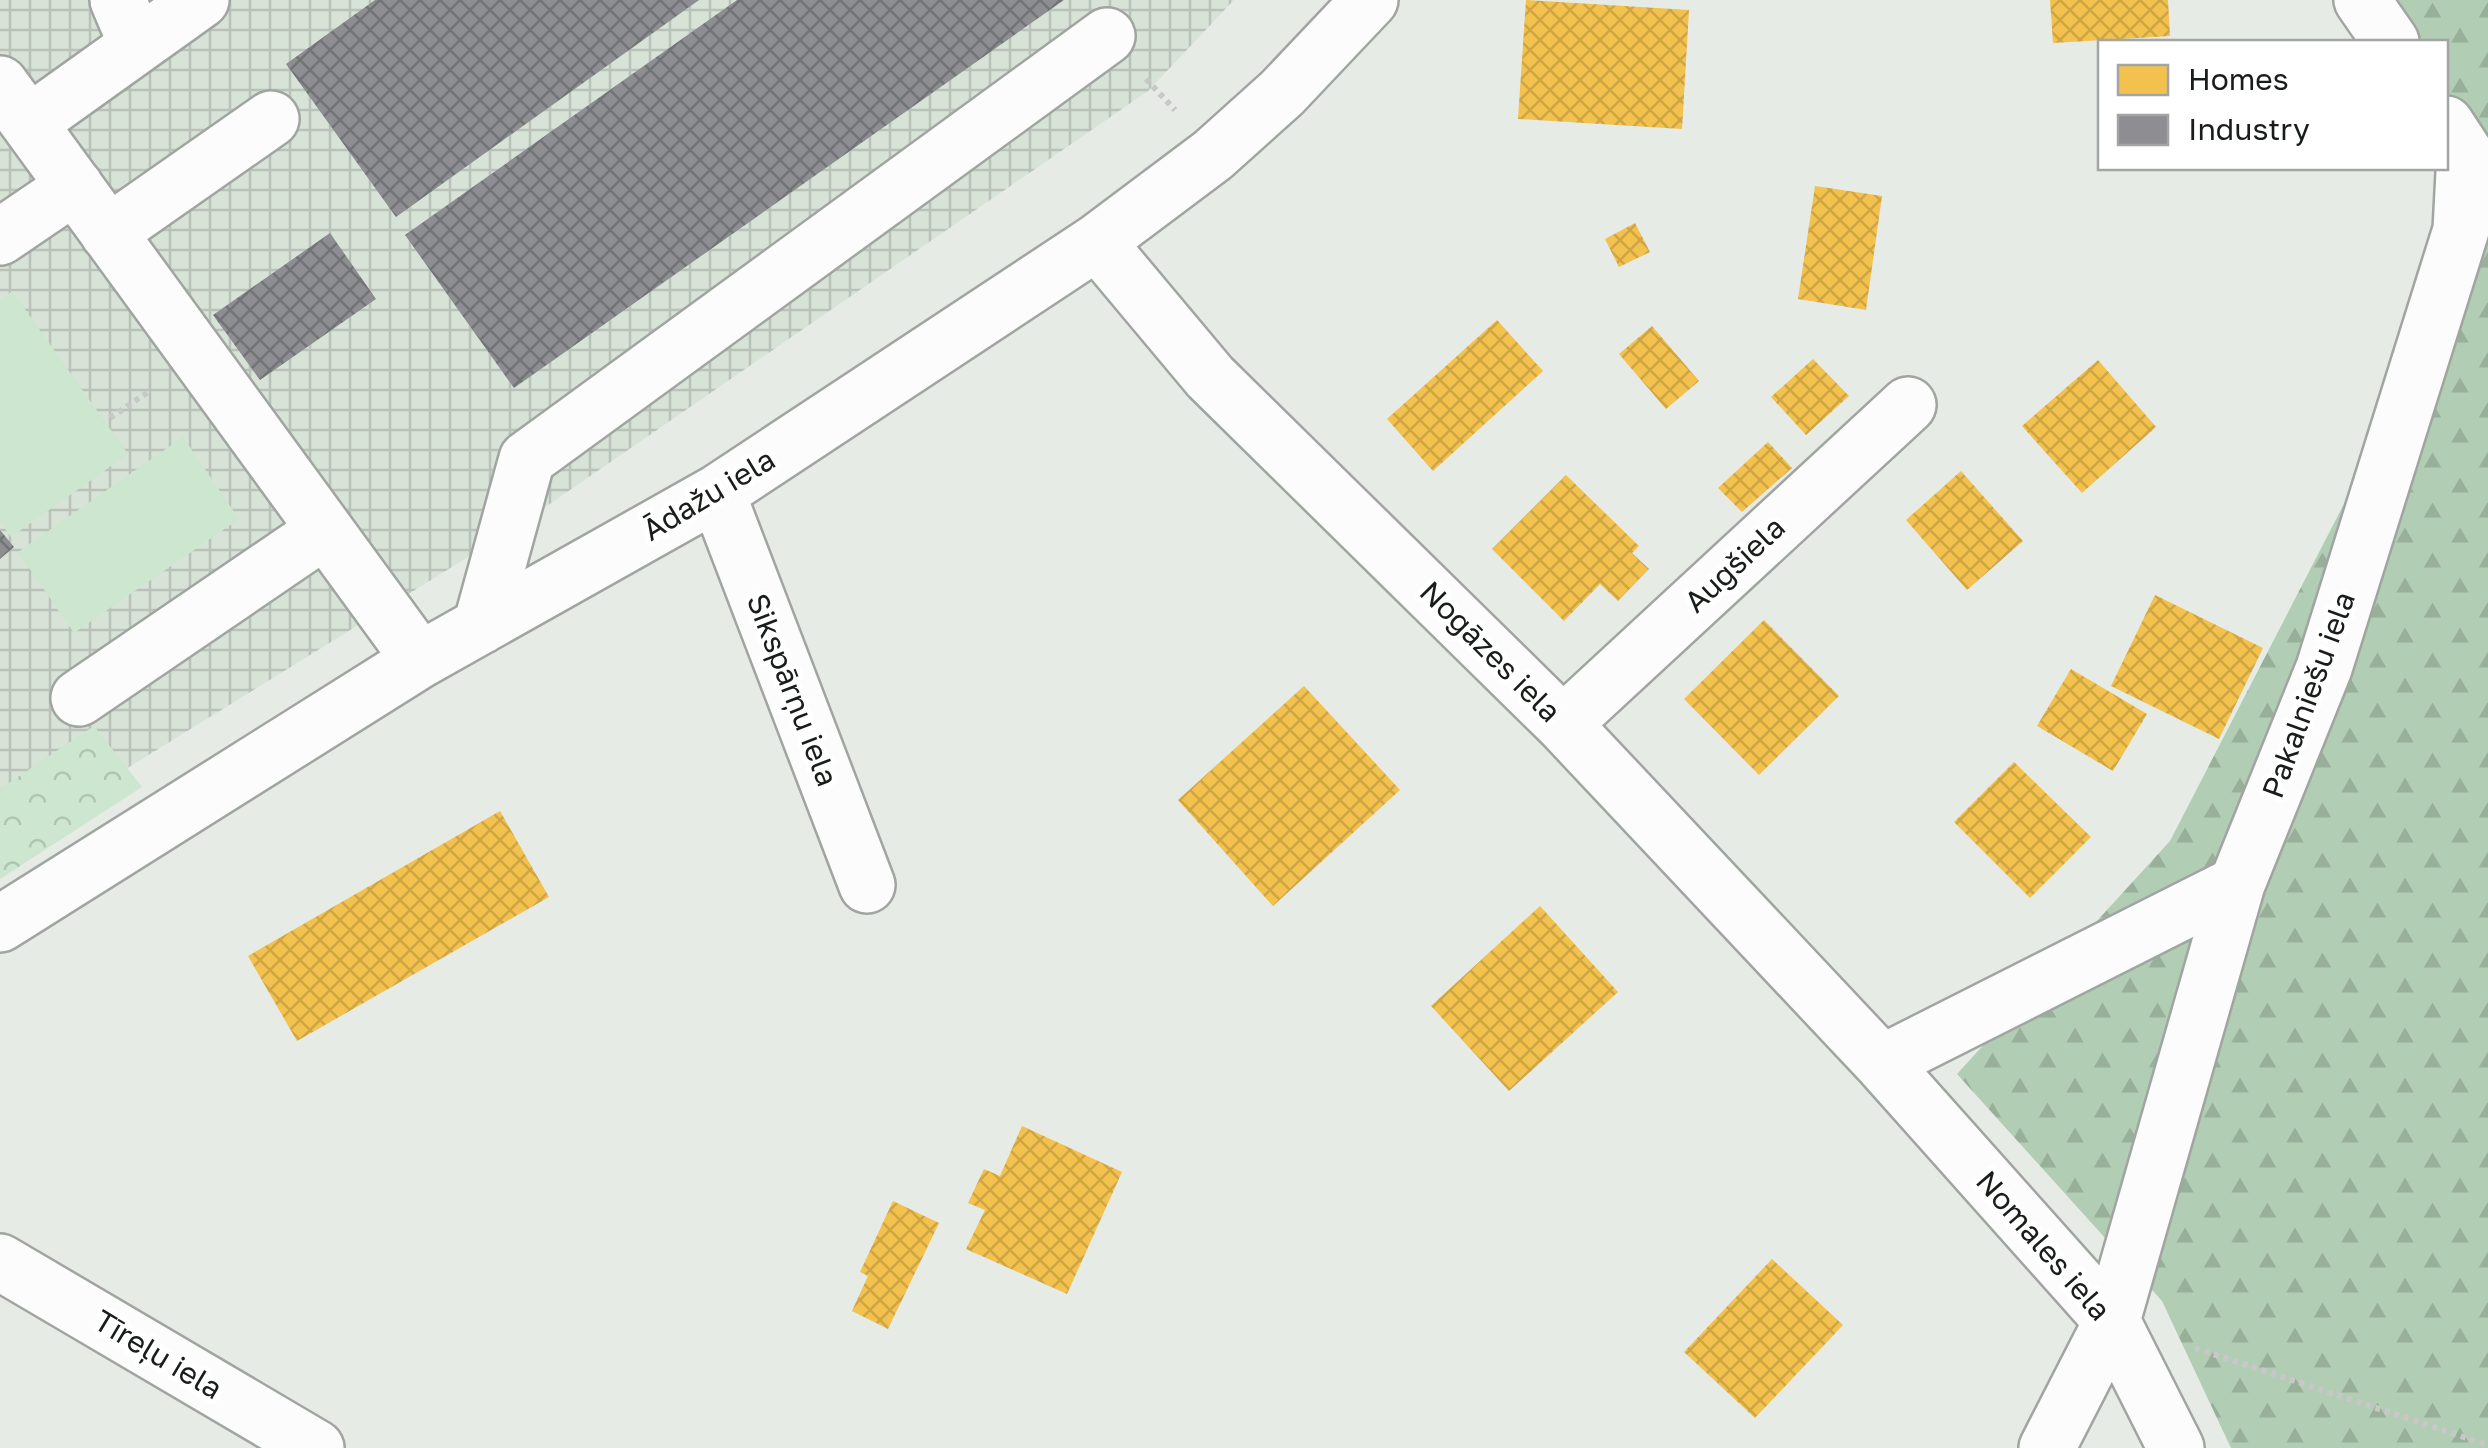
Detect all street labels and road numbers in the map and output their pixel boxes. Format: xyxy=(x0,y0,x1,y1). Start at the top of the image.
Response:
street label: Ādažu iela xyxy=(636,441,781,548)
street label: Augšiela xyxy=(1677,509,1792,620)
street label: Nogāzes iela xyxy=(1413,573,1569,729)
street label: Pakalniešu iela xyxy=(2254,587,2362,803)
street label: Sikspārņu iela xyxy=(740,588,846,791)
street label: Nomales iela xyxy=(1969,1163,2118,1327)
street label: Tīreļu iela xyxy=(88,1302,229,1406)

